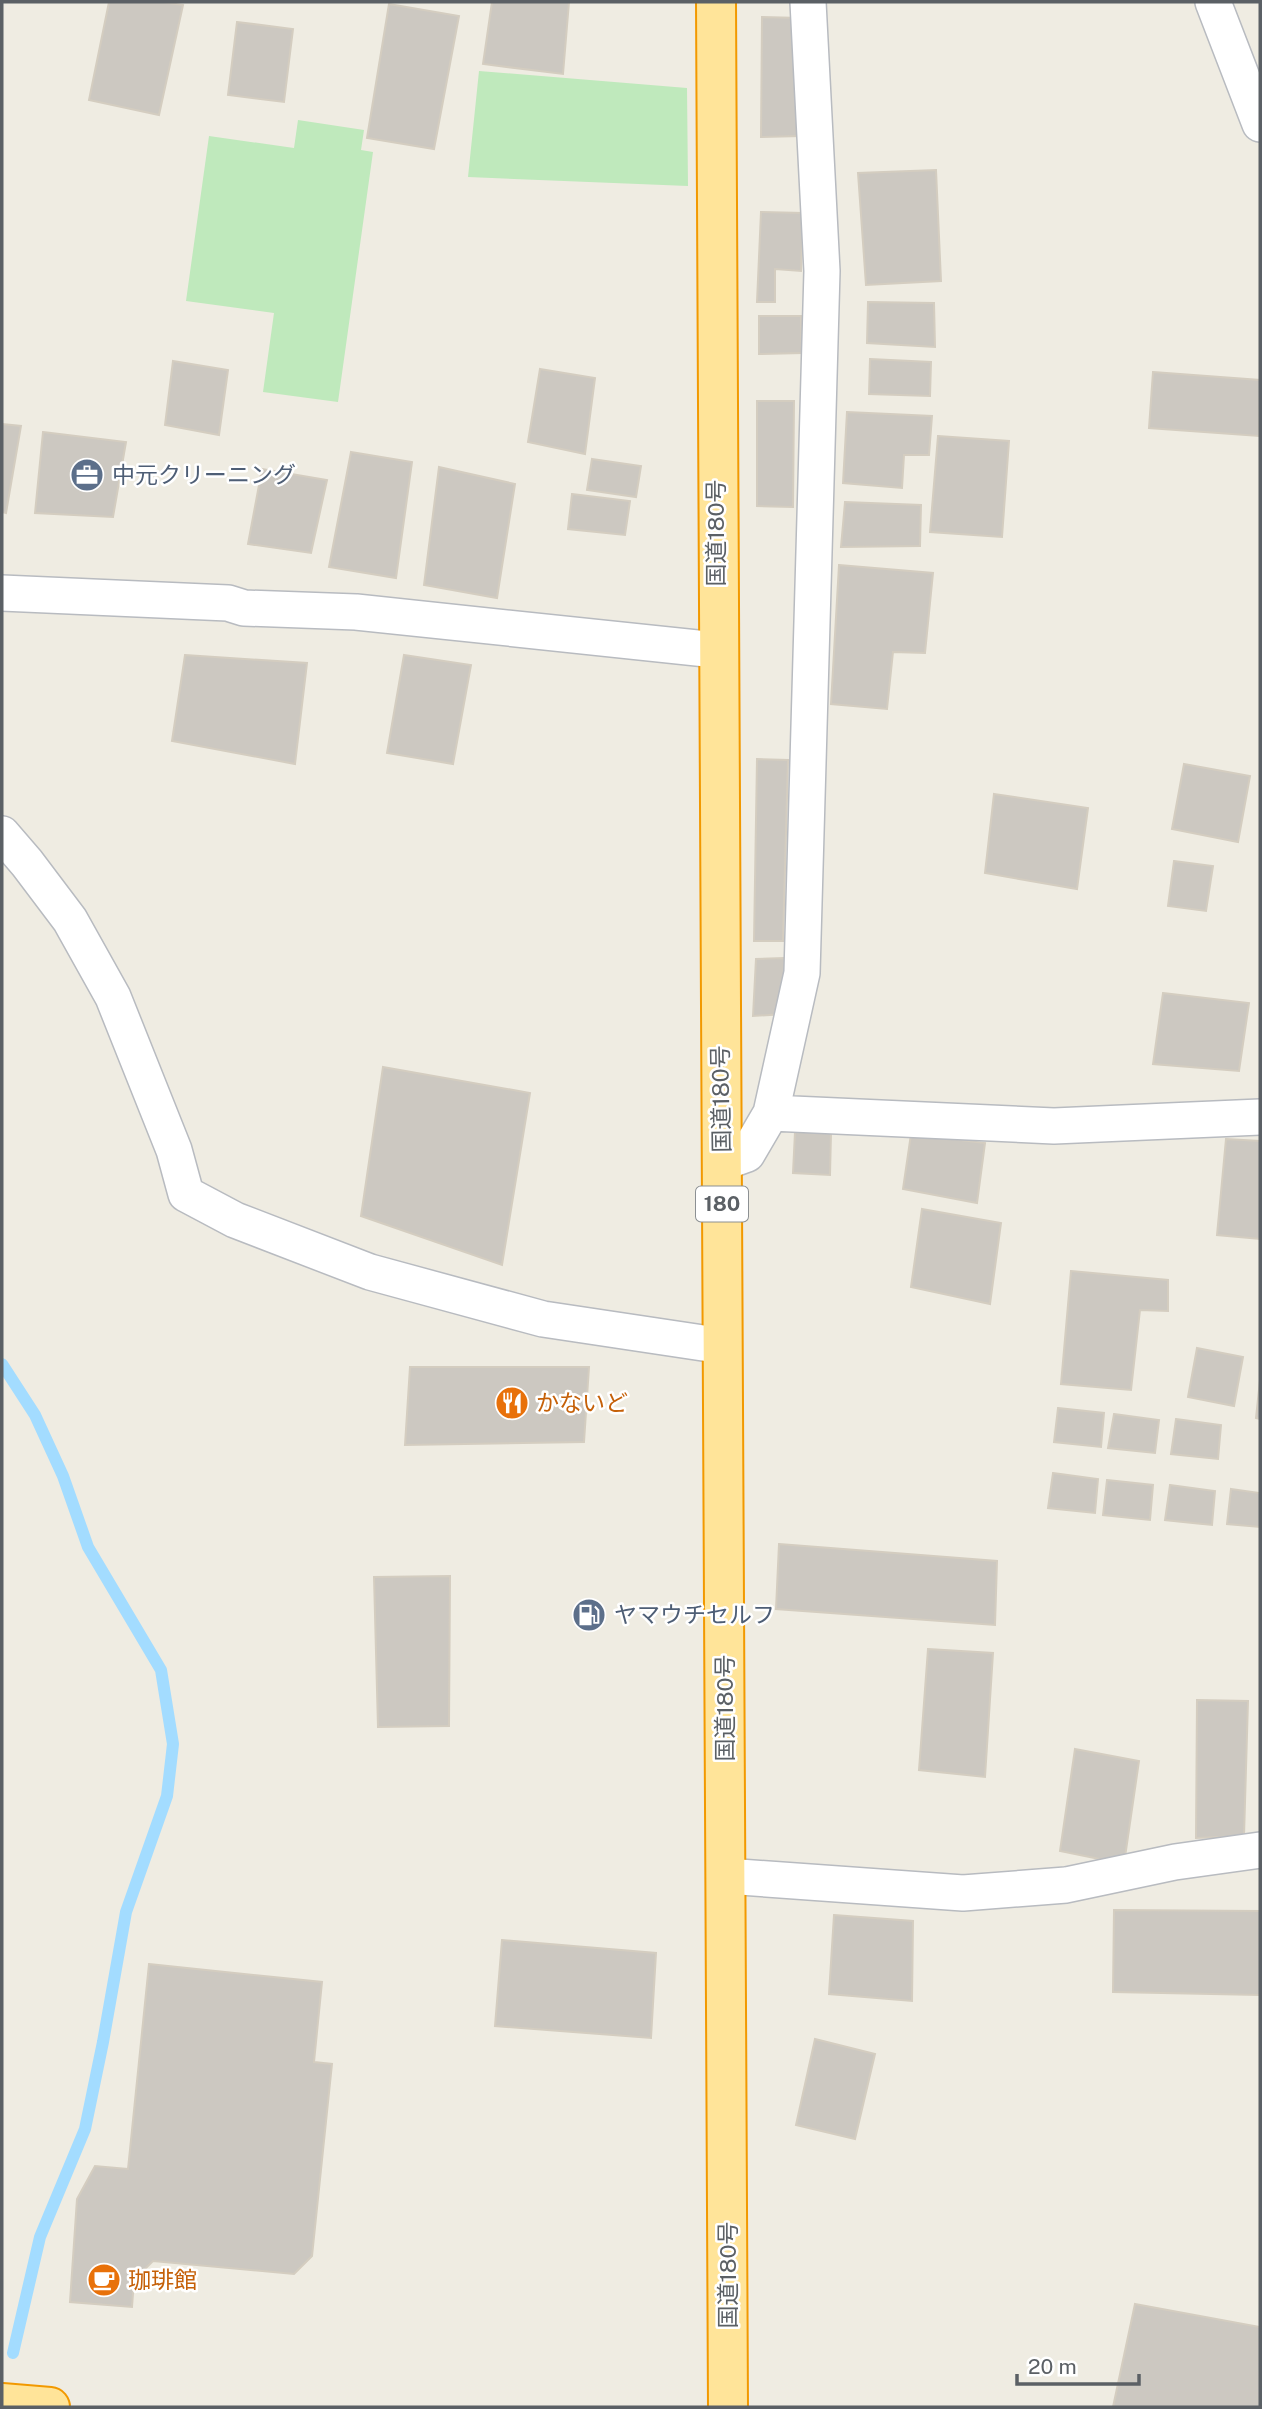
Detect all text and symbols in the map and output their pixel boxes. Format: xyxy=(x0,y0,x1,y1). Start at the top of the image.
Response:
office icon: 中元クリーニング xyxy=(68,456,106,494)
place label: 中元クリーニング xyxy=(112,461,296,488)
street label: 国道180号 xyxy=(702,479,729,587)
street label: 国道180号 xyxy=(706,1045,735,1153)
road number: 180 xyxy=(696,1186,748,1222)
restaurant icon: かないど xyxy=(493,1384,531,1422)
place label: かないど xyxy=(536,1389,628,1416)
fuel station icon: ヤマウチセルフ xyxy=(570,1596,608,1634)
place label: ヤマウチセルフ xyxy=(614,1601,775,1628)
street label: 国道180号 xyxy=(711,1654,738,1762)
street label: 国道180号 xyxy=(714,2221,741,2329)
cafe icon: 珈琲館 xyxy=(85,2261,123,2299)
place label: 珈琲館 xyxy=(128,2266,197,2293)
scale bar xyxy=(1017,2342,1140,2386)
text: 20 m xyxy=(1028,2354,1077,2379)

